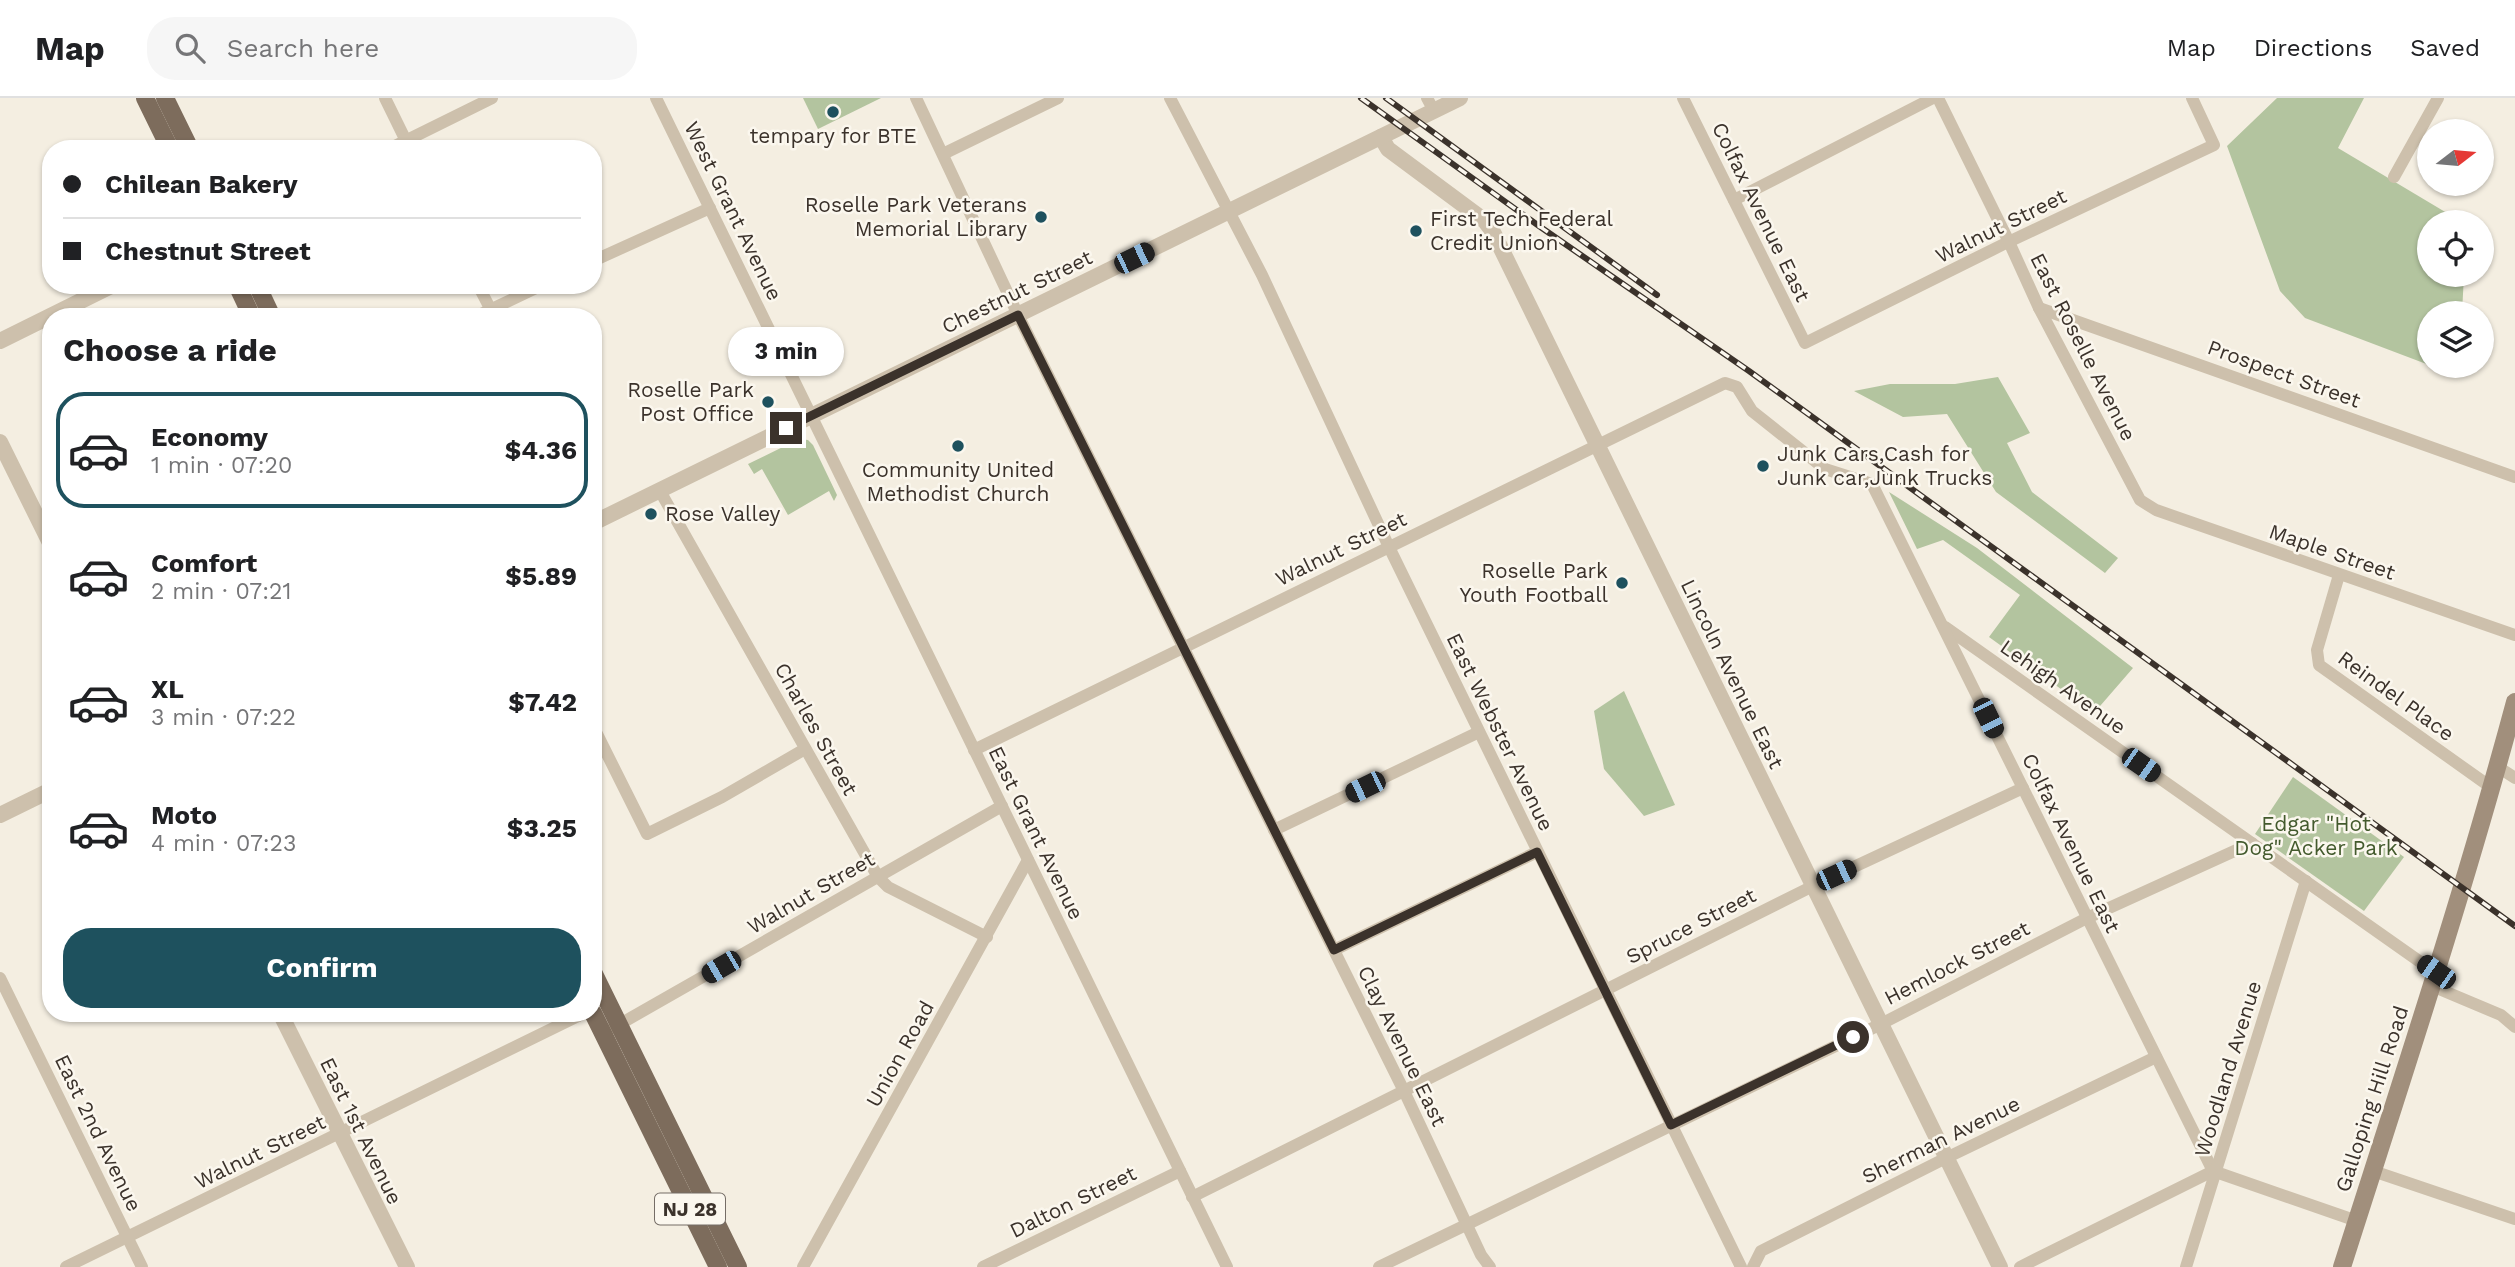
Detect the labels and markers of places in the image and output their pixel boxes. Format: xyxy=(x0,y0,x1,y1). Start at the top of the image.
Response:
marker: tempary for BTE xyxy=(825,104,841,120)
place label: tempary for BTE xyxy=(749,123,917,148)
place label: Roselle Park Veterans Memorial Library xyxy=(805,192,1027,241)
place label: First Tech Federal Credit Union xyxy=(1430,206,1614,255)
marker: Roselle Park Veterans Memorial Library xyxy=(1033,209,1049,225)
marker: First Tech Federal Credit Union xyxy=(1408,223,1424,239)
place label: Roselle Park Post Office xyxy=(627,377,754,426)
marker: Roselle Park Post Office xyxy=(760,394,776,410)
marker: Community United Methodist Church xyxy=(950,438,966,454)
place label: Junk Cars,Cash for Junk car,Junk Trucks xyxy=(1777,441,1992,490)
place label: Community United Methodist Church xyxy=(862,457,1054,506)
marker: Junk Cars,Cash for Junk car,Junk Trucks xyxy=(1755,458,1771,474)
place label: Rose Valley xyxy=(665,501,781,526)
marker: Rose Valley xyxy=(643,506,659,522)
place label: Roselle Park Youth Football xyxy=(1460,558,1609,607)
marker: Roselle Park Youth Football xyxy=(1614,575,1630,591)

